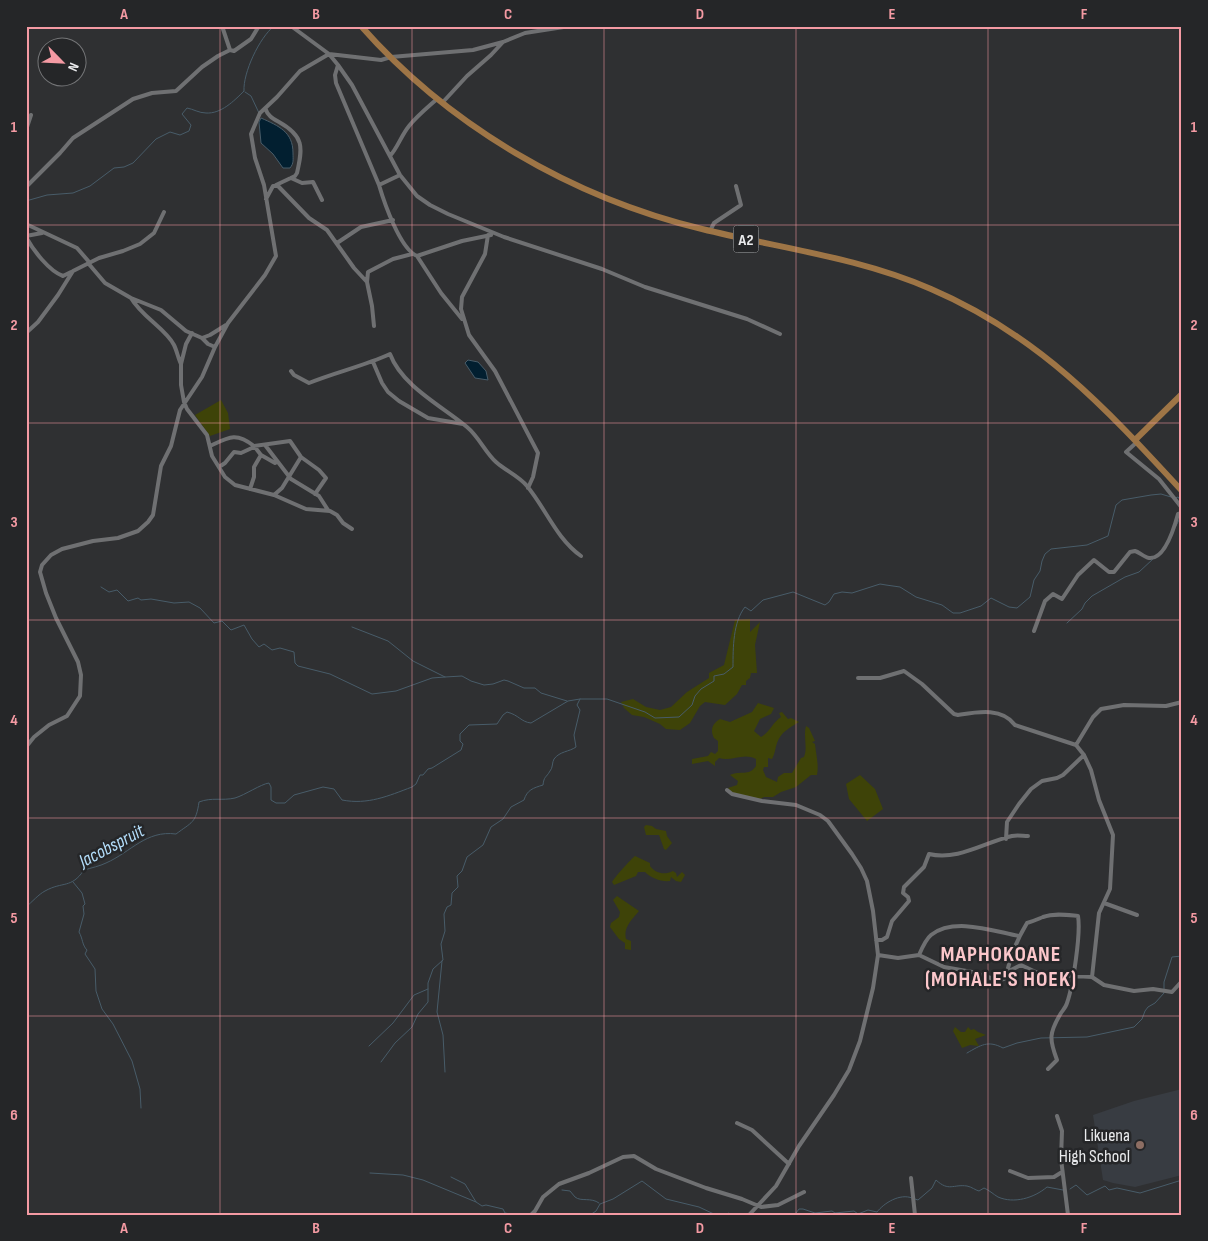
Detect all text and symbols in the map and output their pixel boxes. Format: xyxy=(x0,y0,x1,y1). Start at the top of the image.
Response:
text: A xyxy=(119,5,128,24)
text: B xyxy=(312,5,320,24)
text: C xyxy=(504,5,512,24)
text: D xyxy=(696,5,704,24)
text: E xyxy=(889,5,896,24)
text: F xyxy=(1081,5,1088,24)
north arrow xyxy=(38,38,88,88)
text: N xyxy=(64,60,83,74)
text: 1 xyxy=(11,118,18,137)
text: 1 xyxy=(1191,118,1198,137)
road number: A2 xyxy=(734,225,758,252)
text: 2 xyxy=(10,316,18,335)
text: 2 xyxy=(1190,316,1198,335)
text: 3 xyxy=(10,513,18,532)
text: 3 xyxy=(1190,513,1198,532)
text: 4 xyxy=(10,711,18,730)
text: 4 xyxy=(1190,711,1198,730)
water label: Jacobspruit xyxy=(74,819,150,874)
text: 5 xyxy=(10,909,18,928)
text: 5 xyxy=(1190,909,1198,928)
district label: MAPHOKOANE (MOHALE'S HOEK) xyxy=(925,941,1077,993)
text: 6 xyxy=(10,1106,18,1125)
text: 6 xyxy=(1190,1106,1198,1125)
place label: Likuena High School xyxy=(1059,1125,1130,1167)
marker: Likuena High School xyxy=(1134,1139,1146,1151)
text: A xyxy=(119,1219,128,1238)
text: B xyxy=(312,1219,320,1238)
text: C xyxy=(504,1219,512,1238)
text: D xyxy=(696,1219,704,1238)
text: E xyxy=(889,1219,896,1238)
text: F xyxy=(1081,1219,1088,1238)

